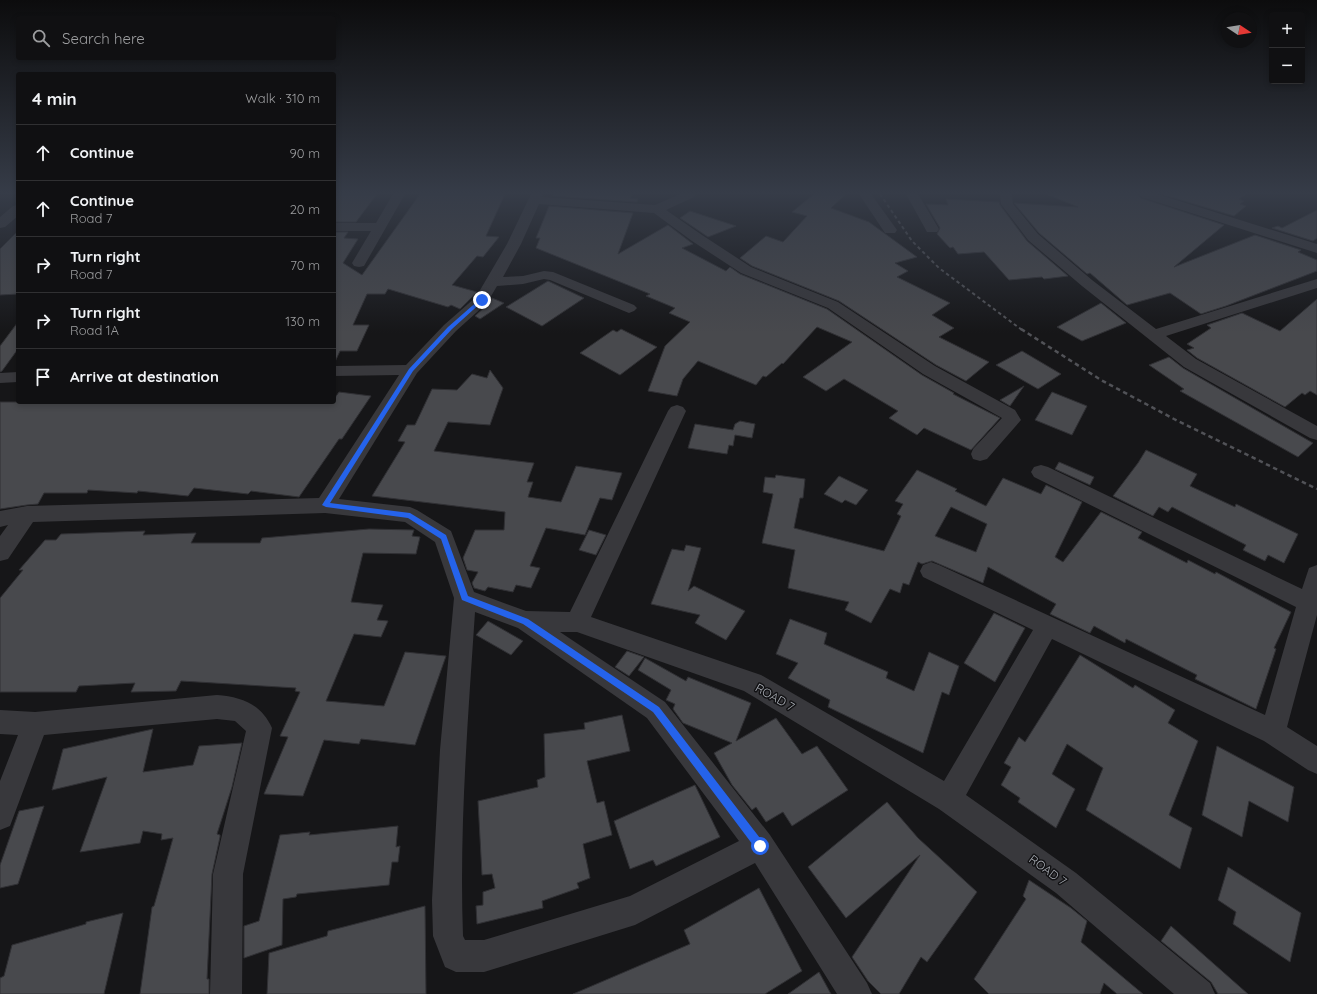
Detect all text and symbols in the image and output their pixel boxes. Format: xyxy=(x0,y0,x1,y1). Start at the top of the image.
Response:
north arrow xyxy=(1221,12,1257,48)
map controls xyxy=(1269,12,1305,84)
button: + xyxy=(1269,12,1305,48)
search box xyxy=(16,16,336,60)
icon: search xyxy=(30,27,52,49)
text: Search here xyxy=(62,29,145,48)
button: − xyxy=(1269,48,1305,84)
text: 4 min xyxy=(32,88,77,109)
text: Walk · 310 m xyxy=(245,90,320,106)
icon: ahead xyxy=(32,142,54,164)
text: Continue xyxy=(70,143,134,162)
text: 90 m xyxy=(290,145,320,161)
text: Continue xyxy=(70,191,134,210)
icon: ahead xyxy=(32,198,54,220)
text: 20 m xyxy=(290,201,320,217)
text: Road 7 xyxy=(70,210,112,226)
text: Turn right xyxy=(70,247,141,266)
icon: right xyxy=(32,254,54,276)
text: 70 m xyxy=(290,257,320,273)
text: Road 7 xyxy=(70,266,112,282)
route end xyxy=(473,291,491,309)
text: Turn right xyxy=(70,303,141,322)
icon: right xyxy=(32,310,54,332)
text: 130 m xyxy=(285,313,320,329)
text: Road 1A xyxy=(70,322,119,338)
icon: arrive xyxy=(32,366,54,388)
text: Arrive at destination xyxy=(70,367,219,386)
street label: ROAD 7 xyxy=(753,680,797,714)
route start xyxy=(751,837,769,855)
street label: ROAD 7 xyxy=(1026,851,1070,889)

